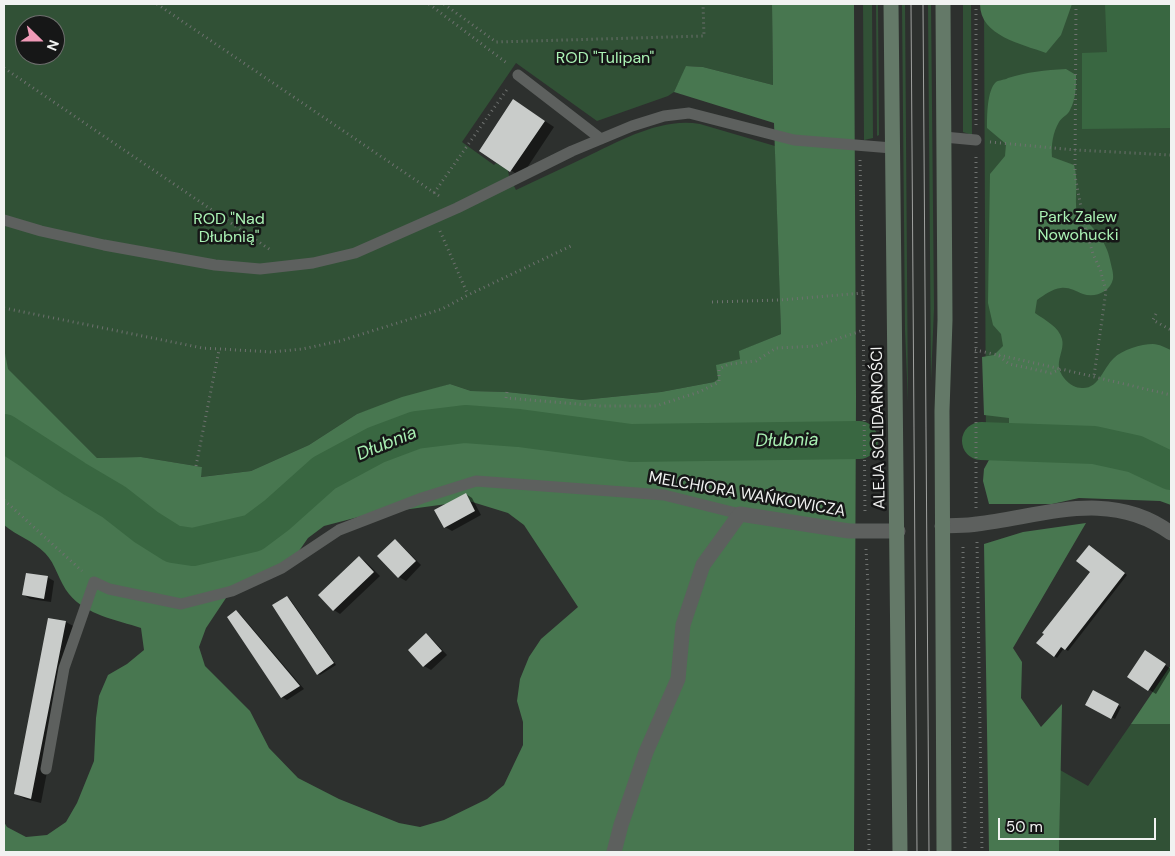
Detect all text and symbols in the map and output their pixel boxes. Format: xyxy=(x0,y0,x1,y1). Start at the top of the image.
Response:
north arrow xyxy=(15,15,65,65)
text: N xyxy=(43,37,63,53)
park label: ROD "Tulipan" xyxy=(556,49,654,69)
park label: Park Zalew Nowohucki xyxy=(1037,208,1119,246)
park label: ROD "Nad Dłubnią" xyxy=(193,210,265,248)
street label: ALEJA SOLIDARNOŚCI xyxy=(868,347,890,509)
water label: Dłubnia xyxy=(354,422,420,466)
water label: Dłubnia xyxy=(755,430,819,452)
street label: MELCHIORA WAŃKOWICZA xyxy=(647,468,847,522)
scale bar xyxy=(1000,808,1158,840)
text: 50 m xyxy=(1006,817,1043,837)

